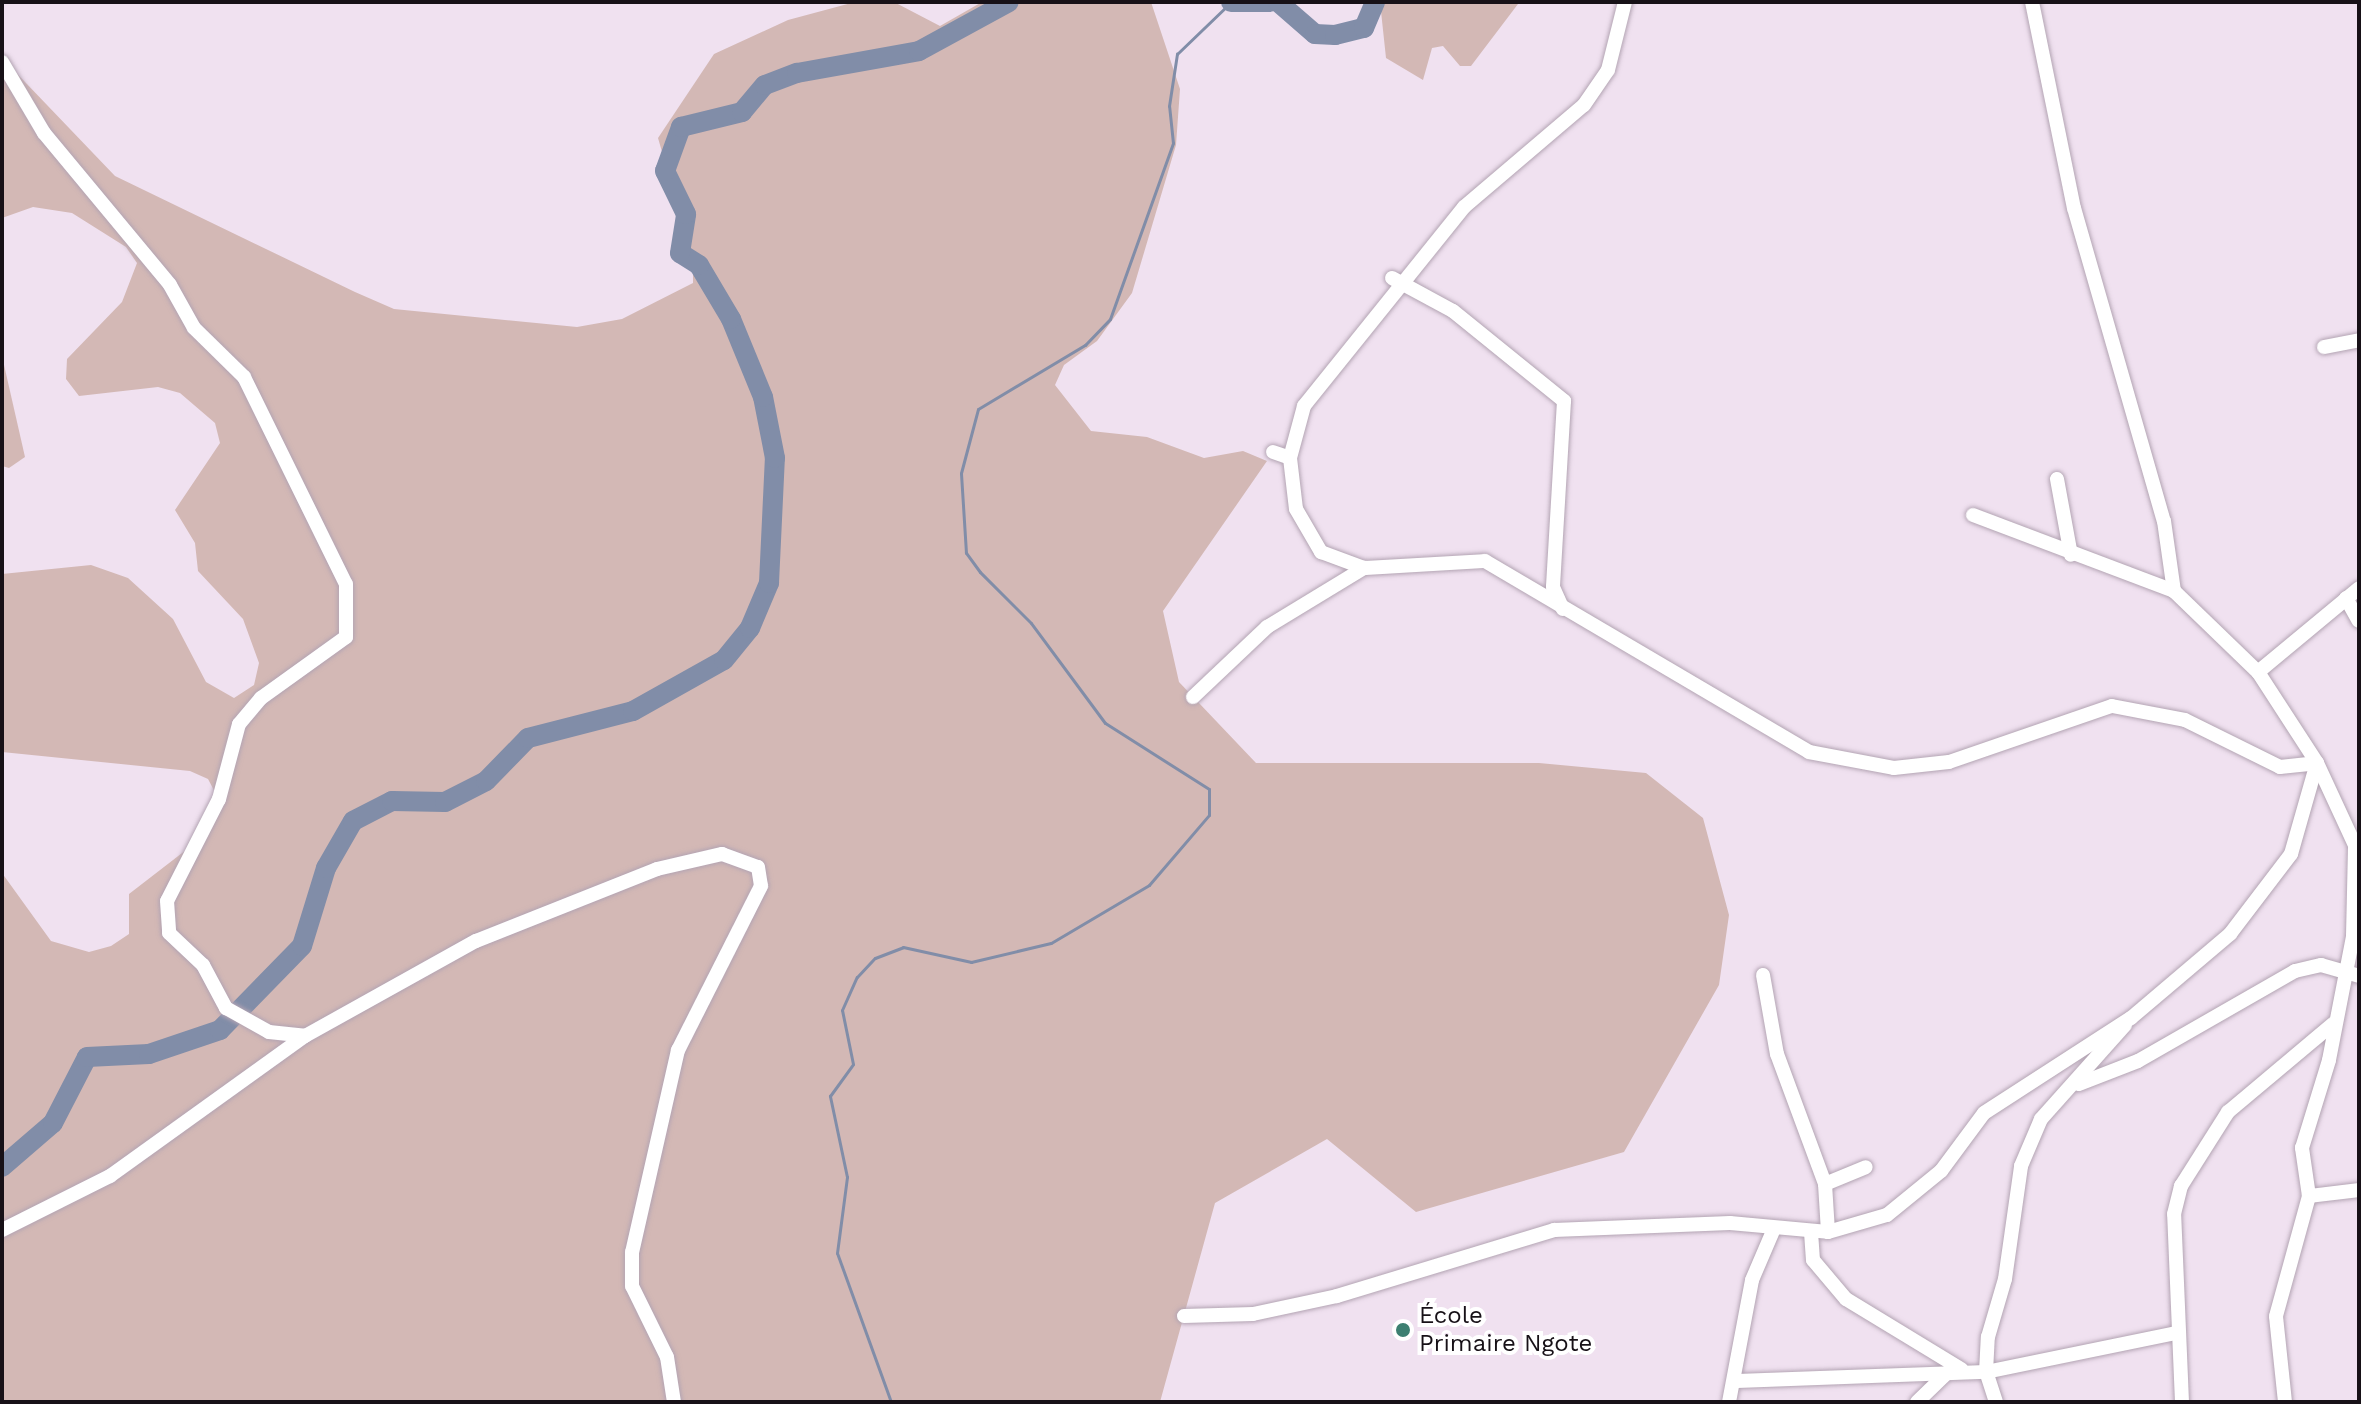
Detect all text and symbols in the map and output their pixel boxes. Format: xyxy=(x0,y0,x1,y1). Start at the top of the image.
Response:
place label: École Primaire Ngote xyxy=(1419,1302,1592,1358)
marker: École Primaire Ngote xyxy=(1394,1321,1412,1339)

